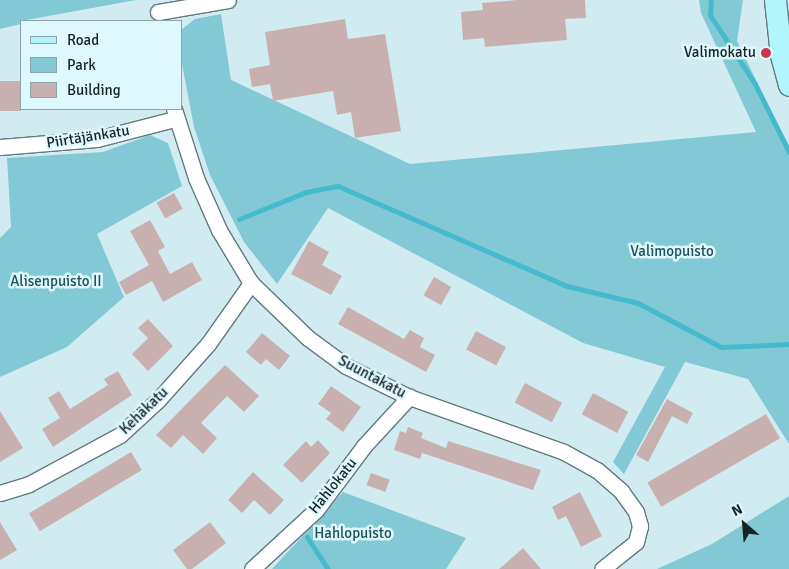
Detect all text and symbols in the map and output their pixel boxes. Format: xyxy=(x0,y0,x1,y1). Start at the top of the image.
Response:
legend xyxy=(20,20,182,110)
text: Road xyxy=(67,31,99,49)
place label: Valimokatu xyxy=(684,44,756,62)
marker: Valimokatu xyxy=(760,47,772,59)
text: Park xyxy=(67,56,96,74)
text: Building xyxy=(67,81,121,99)
street label: Piirtäjänkatu xyxy=(45,122,131,152)
park label: Valimopuisto xyxy=(630,243,714,261)
park label: Alisenpuisto II xyxy=(10,273,102,291)
street label: Suuntakatu xyxy=(335,352,409,402)
street label: Kehäkatu xyxy=(116,384,172,438)
street label: Hahlokatu xyxy=(305,455,361,517)
north arrow xyxy=(719,499,769,549)
text: N xyxy=(729,500,745,520)
park label: Hahlopuisto xyxy=(314,525,392,543)

